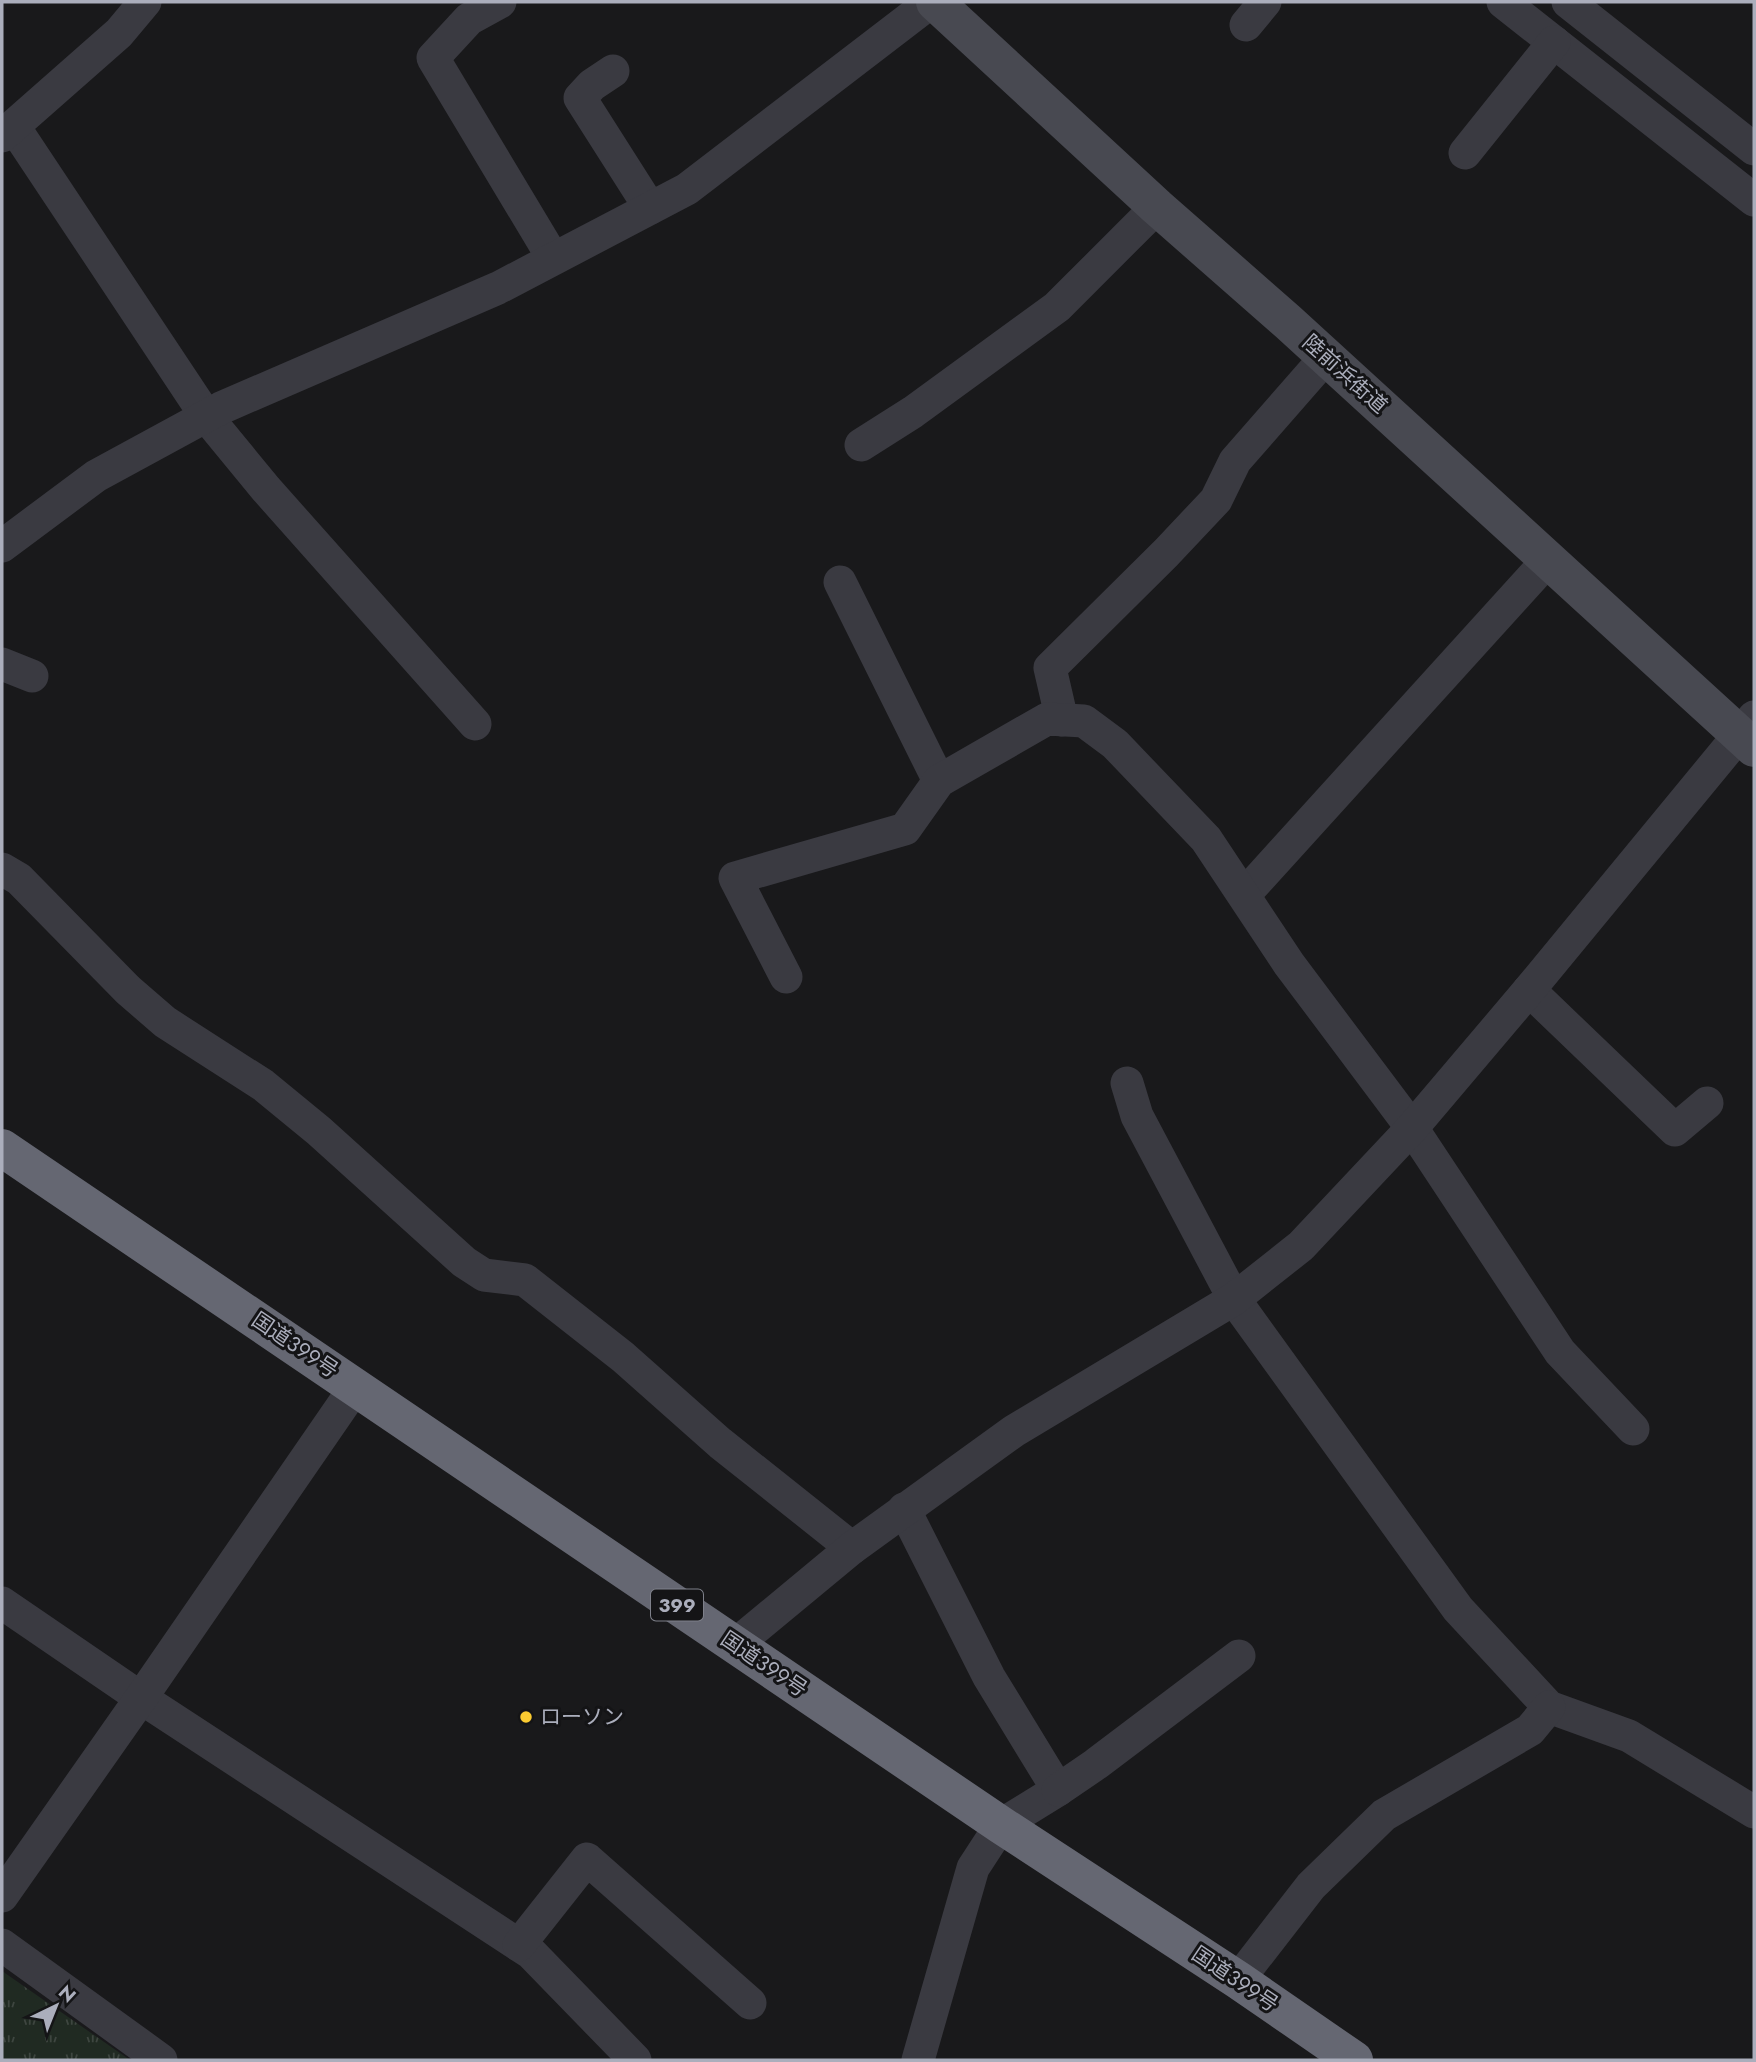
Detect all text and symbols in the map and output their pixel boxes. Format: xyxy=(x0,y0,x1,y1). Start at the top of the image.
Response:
street label: 陸前浜街道 xyxy=(1296,328,1394,420)
street label: 国道399号 xyxy=(246,1305,344,1385)
road number: 399 xyxy=(651,1590,703,1620)
street label: 国道399号 xyxy=(715,1624,813,1704)
place label: ローソン xyxy=(540,1702,624,1732)
marker: ローソン xyxy=(518,1709,534,1725)
street label: 国道399号 xyxy=(1186,1939,1284,2019)
north arrow xyxy=(21,1971,91,2041)
text: N xyxy=(53,1979,82,2009)

